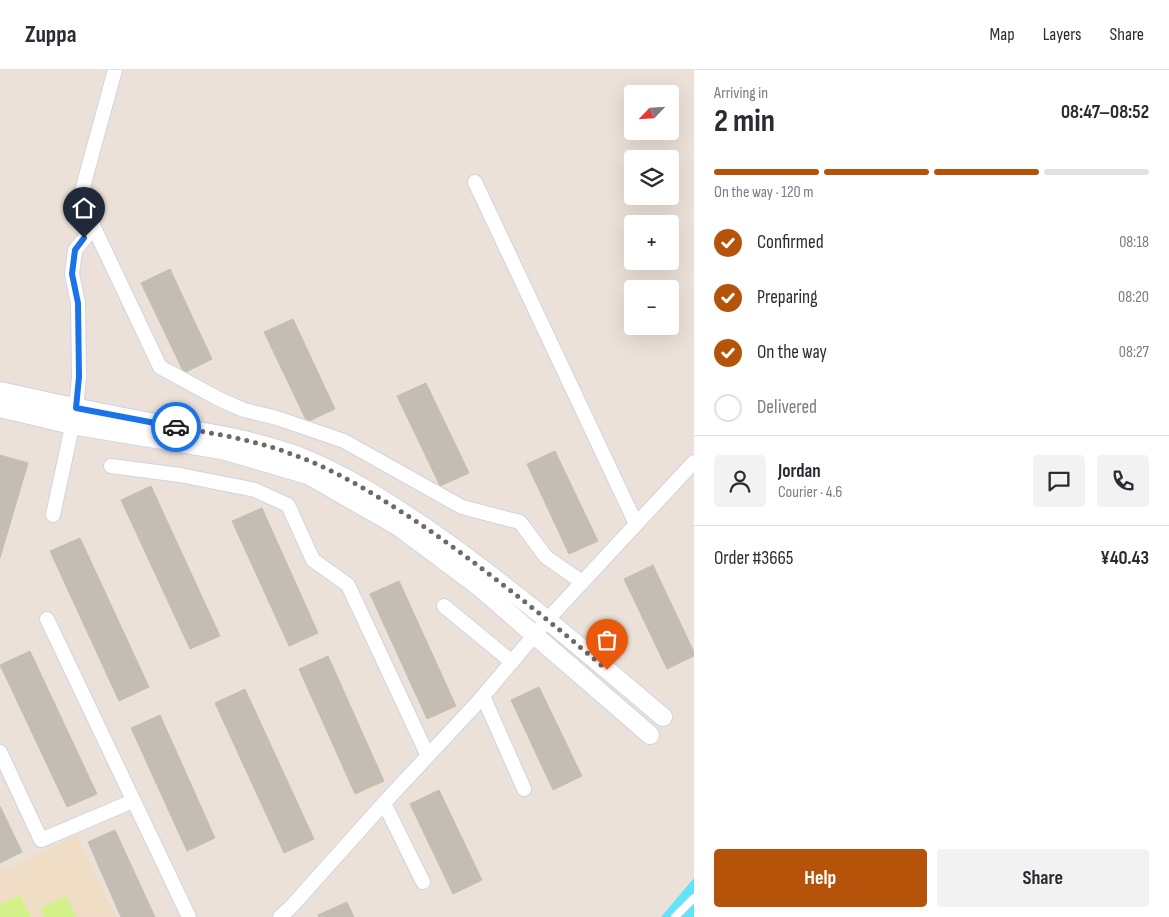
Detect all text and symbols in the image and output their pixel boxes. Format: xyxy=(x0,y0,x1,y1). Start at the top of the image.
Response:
text: Zuppa xyxy=(25,20,76,49)
text: Map xyxy=(990,24,1015,45)
text: Layers xyxy=(1043,24,1082,45)
text: Share xyxy=(1110,24,1144,45)
text: Arriving in xyxy=(714,84,768,103)
north arrow xyxy=(624,85,679,140)
map controls xyxy=(624,85,679,335)
text: 08:47–08:52 xyxy=(1061,101,1149,124)
text: 2 min xyxy=(714,102,775,141)
button: layers xyxy=(624,150,679,205)
text: On the way · 120 m xyxy=(714,183,813,202)
pin xyxy=(63,187,105,238)
icon: home xyxy=(70,194,98,222)
button: + xyxy=(624,215,679,270)
icon: check xyxy=(714,229,742,257)
text: Confirmed xyxy=(757,231,824,254)
text: 08:18 xyxy=(1119,233,1149,252)
button: − xyxy=(624,280,679,335)
icon: check xyxy=(714,284,742,312)
text: Preparing xyxy=(757,286,818,309)
text: 08:20 xyxy=(1118,288,1149,307)
icon: check xyxy=(714,339,742,367)
text: On the way xyxy=(757,341,827,364)
text: 08:27 xyxy=(1119,343,1149,362)
text: Delivered xyxy=(757,396,817,419)
courier xyxy=(151,402,201,452)
icon: car xyxy=(162,413,190,441)
button: person xyxy=(714,455,766,507)
button: chat xyxy=(1033,455,1085,507)
button: phone xyxy=(1097,455,1149,507)
text: Jordan xyxy=(778,460,821,483)
text: Courier · 4.6 xyxy=(778,483,842,502)
text: Order #3665 xyxy=(714,547,793,570)
text: ¥40.43 xyxy=(1100,547,1149,570)
pin xyxy=(586,619,628,670)
icon: bag xyxy=(593,626,621,654)
button: Help xyxy=(714,849,927,907)
button: Share xyxy=(937,849,1149,907)

